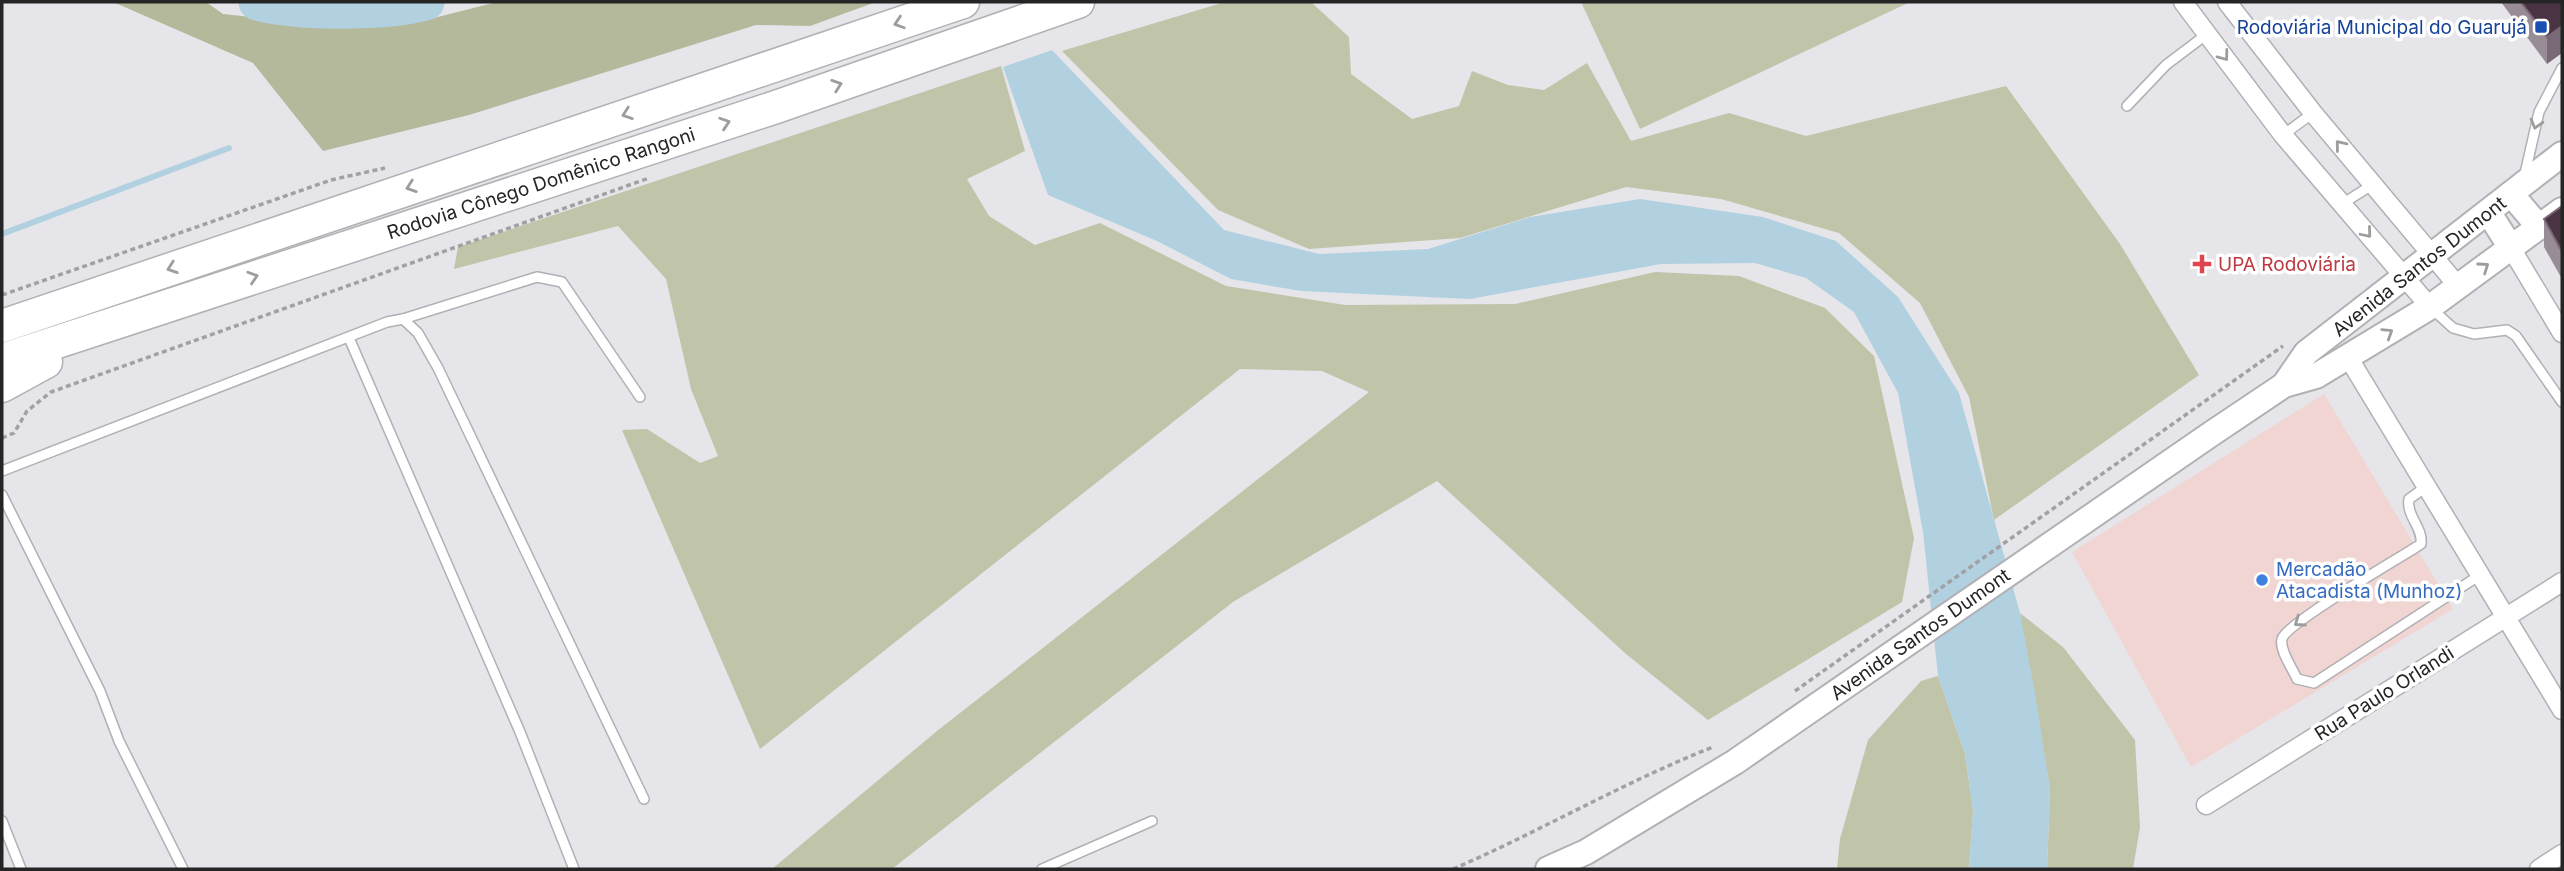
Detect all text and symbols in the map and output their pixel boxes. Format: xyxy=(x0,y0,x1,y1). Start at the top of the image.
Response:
one-way arrow xyxy=(893,15,905,29)
place label: Rodoviária Municipal do Guarujá xyxy=(2237,16,2527,39)
marker: Rodoviária Municipal do Guarujá xyxy=(2533,19,2549,35)
one-way arrow xyxy=(2216,49,2229,61)
one-way arrow xyxy=(830,79,843,93)
one-way arrow xyxy=(621,106,633,120)
one-way arrow xyxy=(719,117,731,131)
one-way arrow xyxy=(2529,118,2544,130)
street label: Rodovia Cônego Domênico Rangoni xyxy=(384,123,698,244)
one-way arrow xyxy=(2336,141,2348,154)
one-way arrow xyxy=(405,179,418,193)
street label: Avenida Santos Dumont xyxy=(2328,191,2511,341)
one-way arrow xyxy=(2359,225,2371,238)
place label: UPA Rodoviária xyxy=(2218,253,2356,276)
marker: UPA Rodoviária xyxy=(2192,254,2212,274)
one-way arrow xyxy=(167,260,179,274)
one-way arrow xyxy=(2476,263,2489,275)
one-way arrow xyxy=(246,271,258,285)
one-way arrow xyxy=(2381,328,2394,341)
place label: Mercadão Atacadista (Munhoz) xyxy=(2276,558,2462,603)
street label: Avenida Santos Dumont xyxy=(1826,564,2015,705)
marker: Mercadão Atacadista (Munhoz) xyxy=(2254,572,2270,588)
one-way arrow xyxy=(2294,614,2307,626)
street label: Rua Paulo Orlandi xyxy=(2311,641,2458,745)

